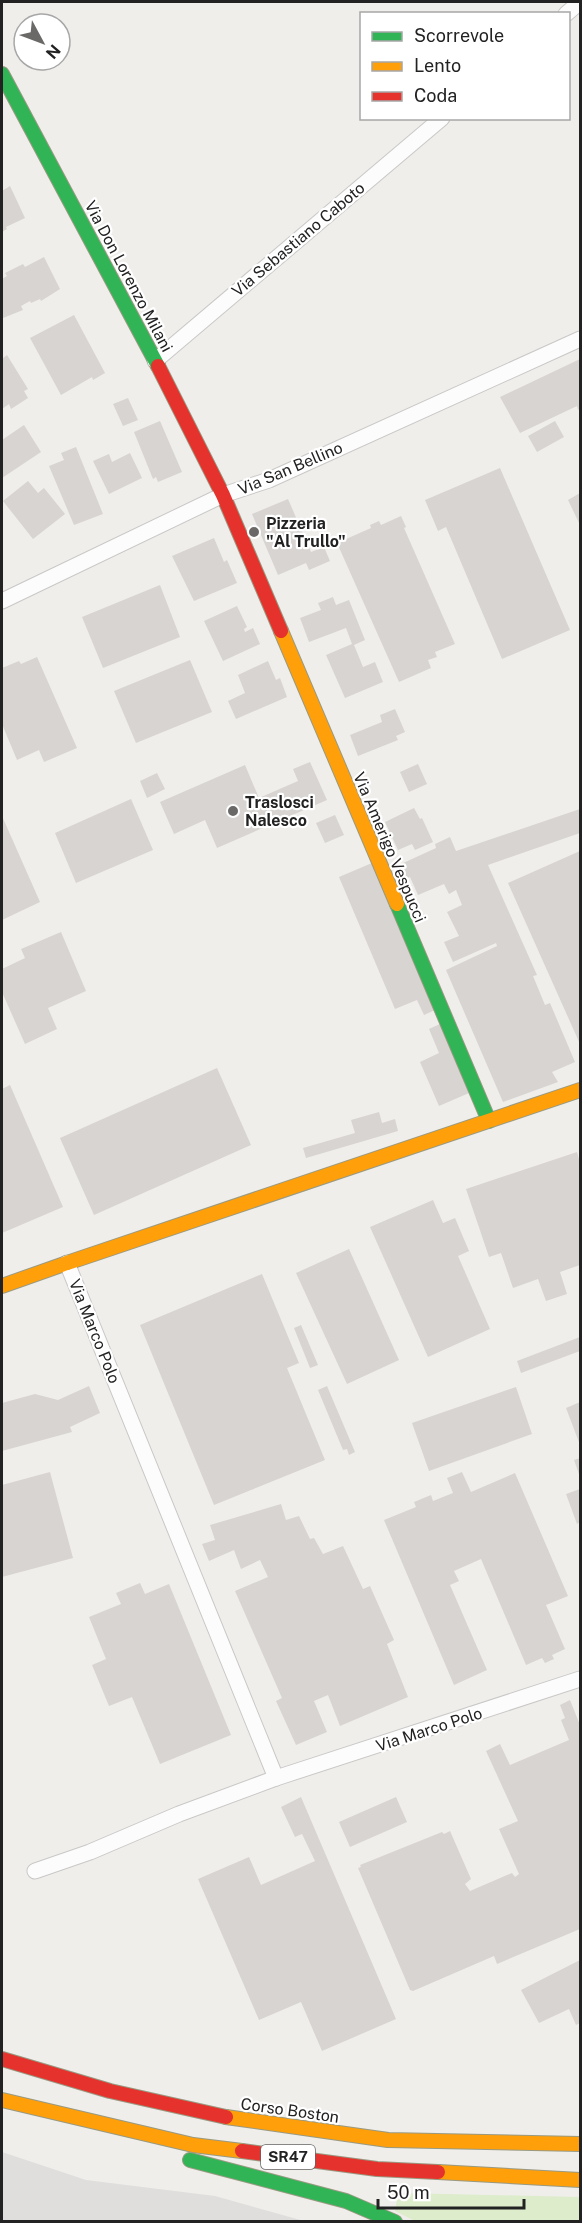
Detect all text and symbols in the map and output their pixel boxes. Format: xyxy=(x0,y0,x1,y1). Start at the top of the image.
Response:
north arrow xyxy=(12,12,72,72)
legend xyxy=(360,12,570,120)
text: Scorrevole xyxy=(414,25,504,46)
text: N xyxy=(42,41,64,62)
text: Lento xyxy=(414,55,461,76)
text: Coda xyxy=(414,85,457,106)
street label: Via Sebastiano Caboto xyxy=(228,178,369,300)
street label: Via Don Lorenzo Milani xyxy=(81,197,177,355)
street label: Via San Bellino xyxy=(235,438,345,499)
place label: Pizzeria "Al Trullo" xyxy=(266,514,346,551)
marker: Pizzeria "Al Trullo" xyxy=(247,525,261,539)
street label: Via Amerigo Vespucci xyxy=(349,769,430,925)
place label: Traslosci Nalesco xyxy=(245,793,314,830)
marker: Traslosci Nalesco xyxy=(226,804,240,818)
street label: Via Marco Polo xyxy=(65,1276,124,1386)
street label: Via Marco Polo xyxy=(374,1703,485,1756)
street label: Corso Boston xyxy=(240,2094,340,2127)
road number: SR47 xyxy=(261,2145,315,2169)
scale bar xyxy=(378,2172,524,2210)
text: 50 m xyxy=(387,2182,430,2203)

